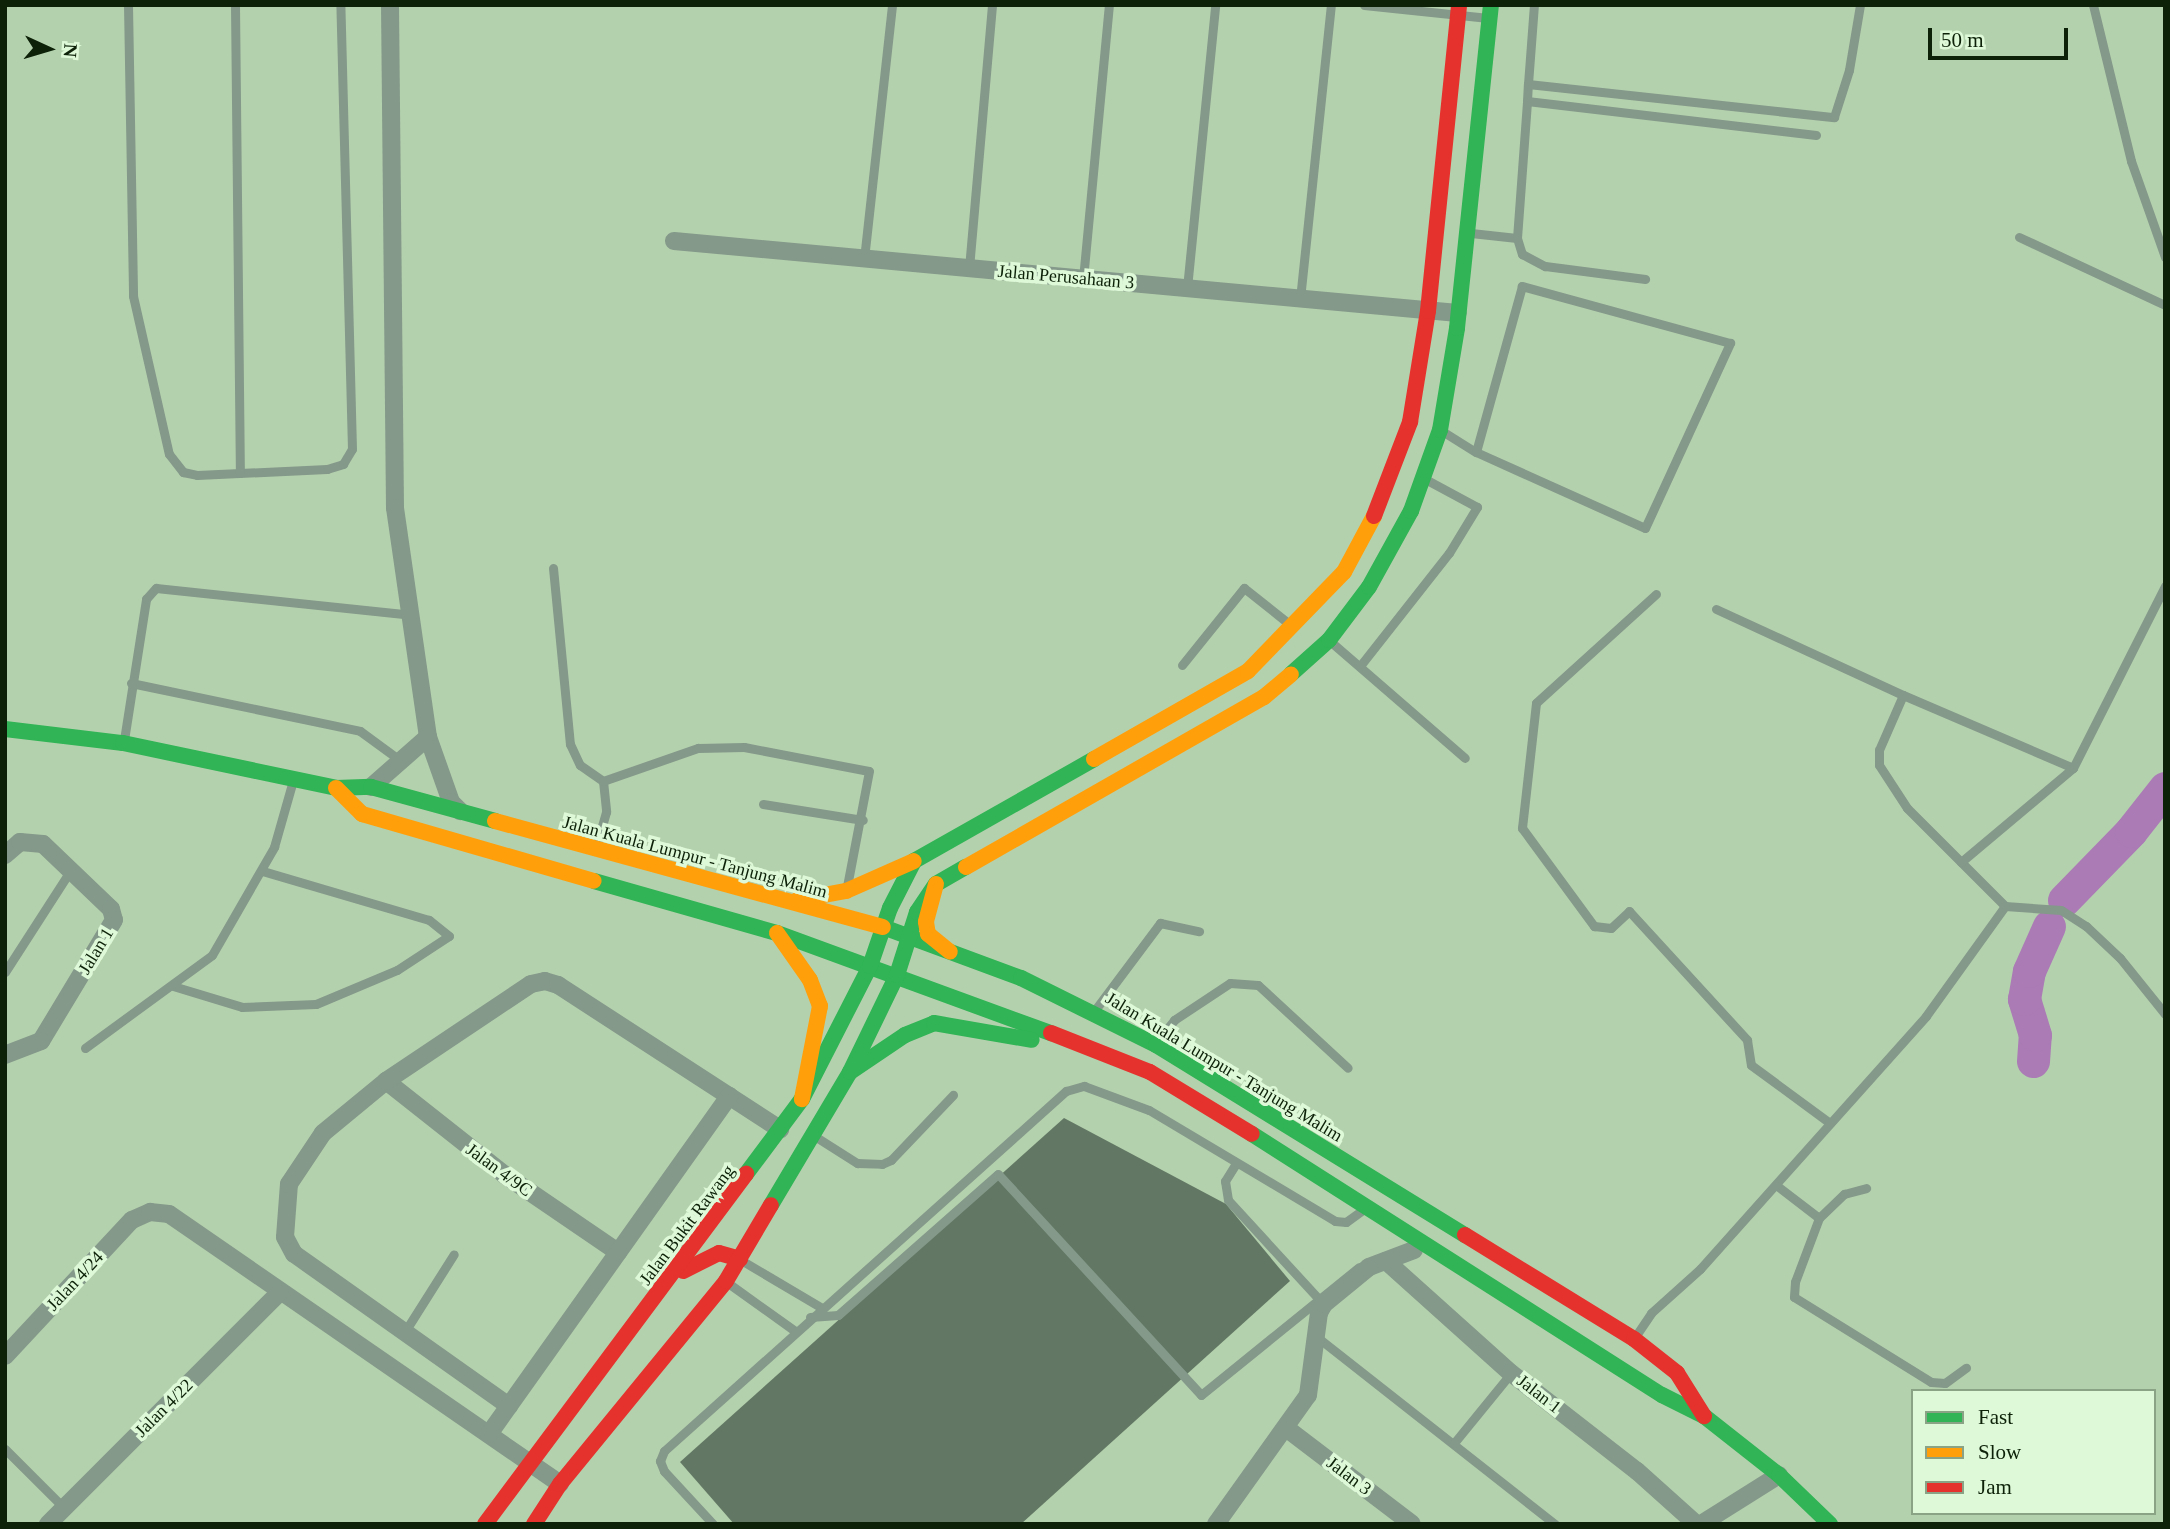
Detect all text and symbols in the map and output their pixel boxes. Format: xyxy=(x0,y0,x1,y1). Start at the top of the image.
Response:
north arrow xyxy=(14,14,84,84)
scale bar xyxy=(1932,14,2072,58)
text: 50 m xyxy=(1941,28,1984,52)
text: N xyxy=(59,43,81,58)
street label: Jalan Perusahaan 3 xyxy=(997,260,1135,294)
street label: Jalan Kuala Lumpur - Tanjung Malim xyxy=(560,811,830,903)
street label: Jalan 1 xyxy=(74,924,118,978)
street label: Jalan Kuala Lumpur - Tanjung Malim xyxy=(1101,987,1347,1147)
street label: Jalan 4/9C xyxy=(462,1139,536,1201)
street label: Jalan Bukit Rawang xyxy=(635,1161,739,1289)
street label: Jalan 4/24 xyxy=(42,1247,108,1315)
street label: Jalan 1 xyxy=(1512,1370,1566,1418)
street label: Jalan 4/22 xyxy=(130,1374,198,1442)
legend xyxy=(1911,1389,2156,1515)
text: Fast xyxy=(1978,1405,2013,1429)
text: Slow xyxy=(1978,1440,2021,1464)
street label: Jalan 3 xyxy=(1322,1452,1376,1500)
text: Jam xyxy=(1978,1475,2012,1499)

